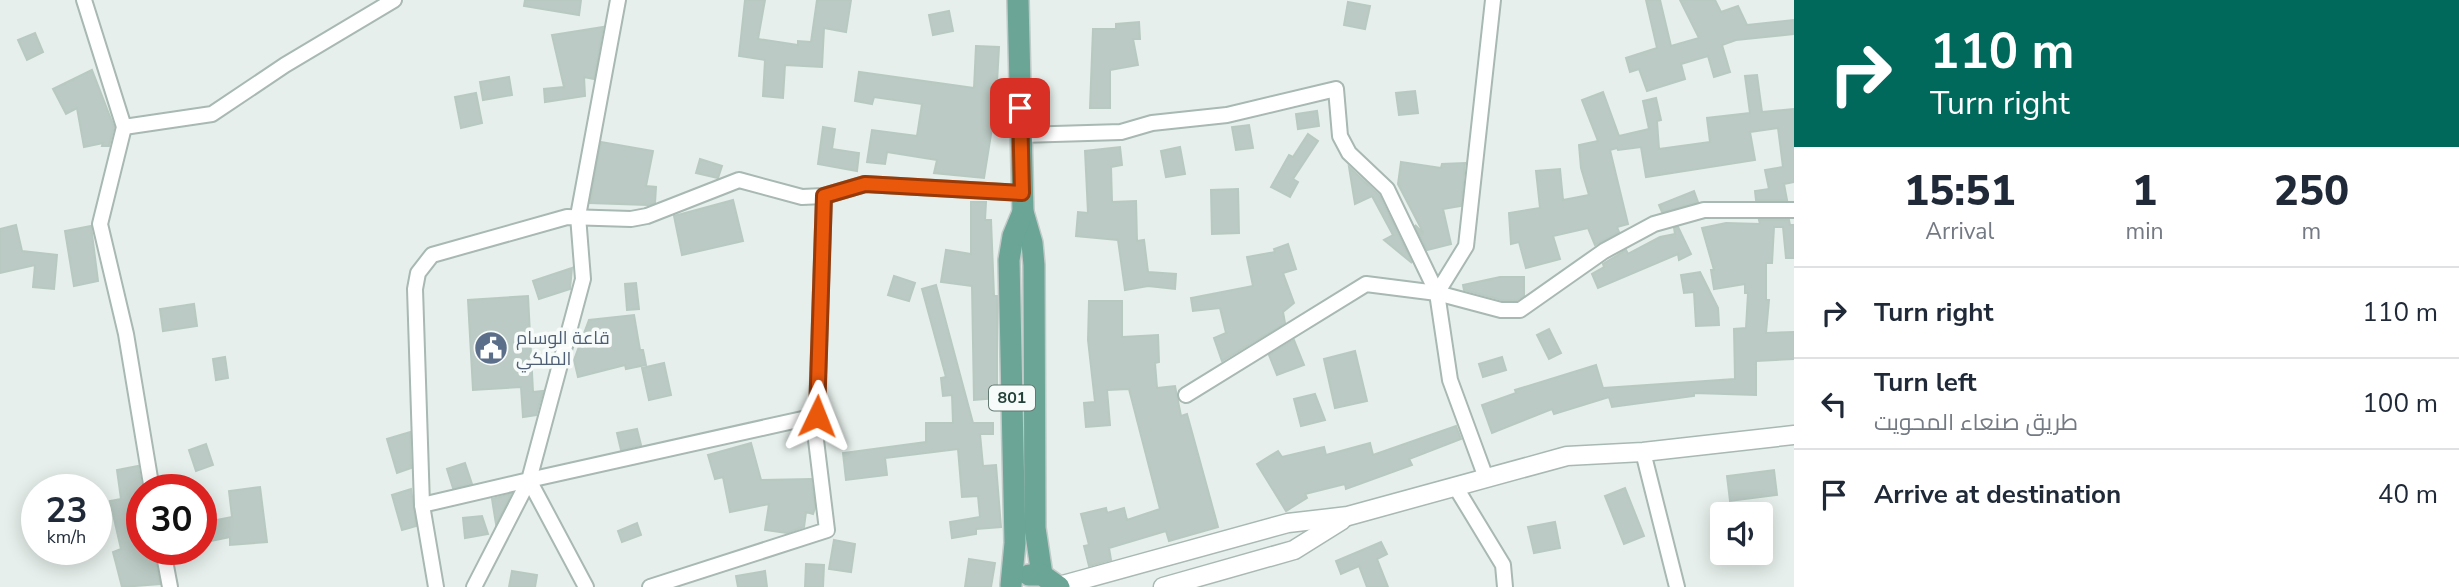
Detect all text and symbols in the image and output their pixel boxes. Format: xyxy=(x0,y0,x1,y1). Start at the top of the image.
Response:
text: 110 m xyxy=(1930,18,2074,85)
icon: right xyxy=(1815,28,1906,119)
pin xyxy=(990,78,1050,138)
text: Turn right xyxy=(1930,82,2070,125)
icon: arrive xyxy=(1001,89,1039,127)
text: 15:51 xyxy=(1904,163,2016,220)
text: 1 xyxy=(2132,163,2157,220)
text: 250 xyxy=(2274,163,2349,220)
text: Arrival xyxy=(1925,216,1994,247)
text: min xyxy=(2126,216,2164,247)
text: m xyxy=(2301,216,2321,247)
icon: right xyxy=(1815,294,1853,332)
text: Turn right xyxy=(1874,295,1993,330)
text: 110 m xyxy=(2362,295,2438,330)
place label: قاعة الوسام الملكي xyxy=(516,326,610,373)
public building icon: قاعة الوسام الملكي xyxy=(472,329,510,367)
text: Turn left xyxy=(1874,365,1977,400)
position arrow xyxy=(780,379,854,453)
icon: left xyxy=(1815,385,1853,423)
road number: 801 xyxy=(989,386,1035,410)
text: 100 m xyxy=(2362,386,2438,421)
text: طريق صنعاء المحويت xyxy=(1874,407,2078,438)
speed limit sign: 30 xyxy=(126,474,217,565)
icon: arrive xyxy=(1815,476,1853,514)
text: Arrive at destination xyxy=(1874,477,2121,512)
text: 40 m xyxy=(2378,477,2438,512)
text: 23 xyxy=(45,487,88,534)
map controls xyxy=(1710,502,1773,565)
button: sound xyxy=(1710,502,1773,565)
text: km/h xyxy=(47,525,86,549)

